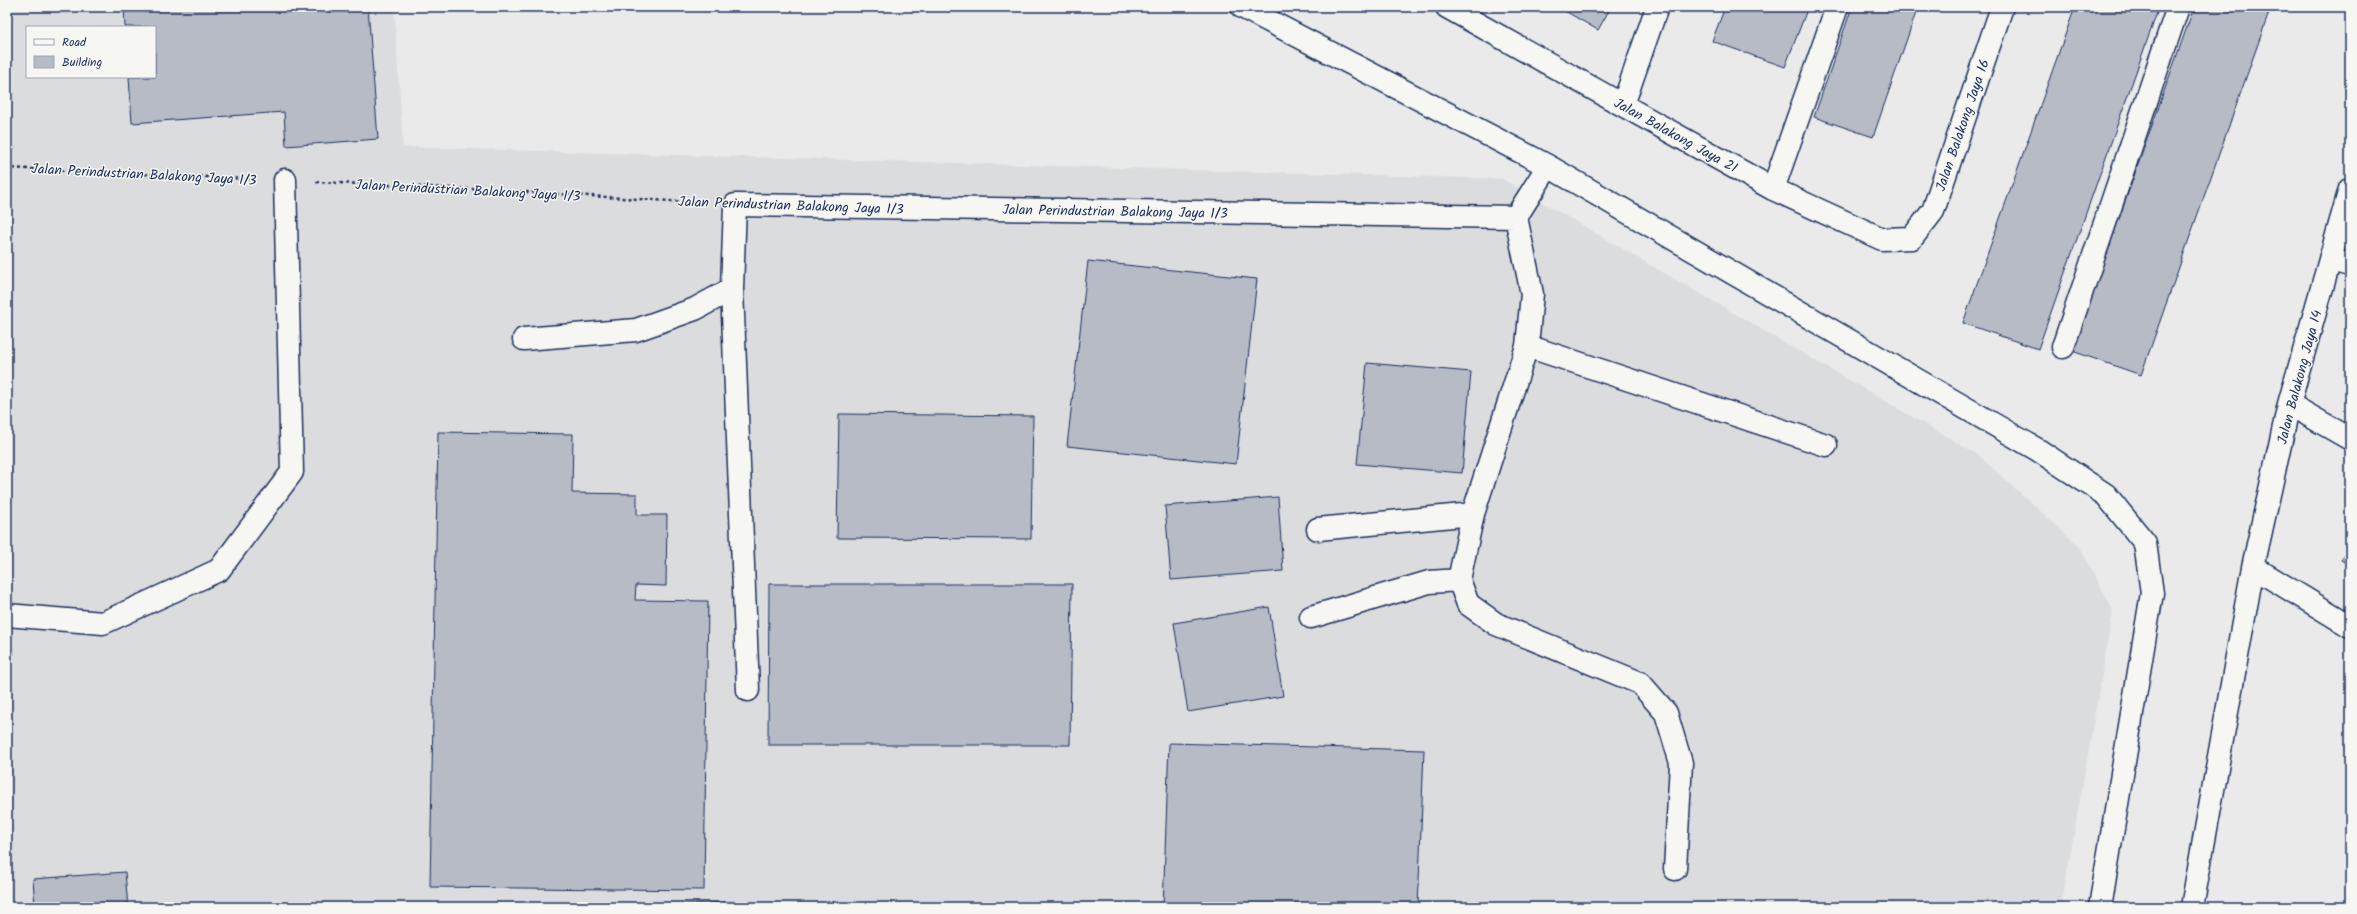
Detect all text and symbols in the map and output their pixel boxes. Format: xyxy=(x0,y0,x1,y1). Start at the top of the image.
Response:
legend xyxy=(26,26,156,78)
text: Road xyxy=(62,33,87,52)
text: Building xyxy=(62,53,102,72)
street label: Jalan Balakong Jaya 16 xyxy=(1930,56,1996,194)
street label: Jalan Balakong Jaya 21 xyxy=(1610,93,1742,179)
street label: Jalan Perindustrian Balakong Jaya 1/3 xyxy=(31,158,257,192)
street label: Jalan Perindustrian Balakong Jaya 1/3 xyxy=(355,174,581,208)
street label: Jalan Perindustrian Balakong Jaya 1/3 xyxy=(678,191,904,221)
street label: Jalan Perindustrian Balakong Jaya 1/3 xyxy=(1002,199,1228,225)
street label: Jalan Balakong Jaya 14 xyxy=(2271,307,2329,447)

